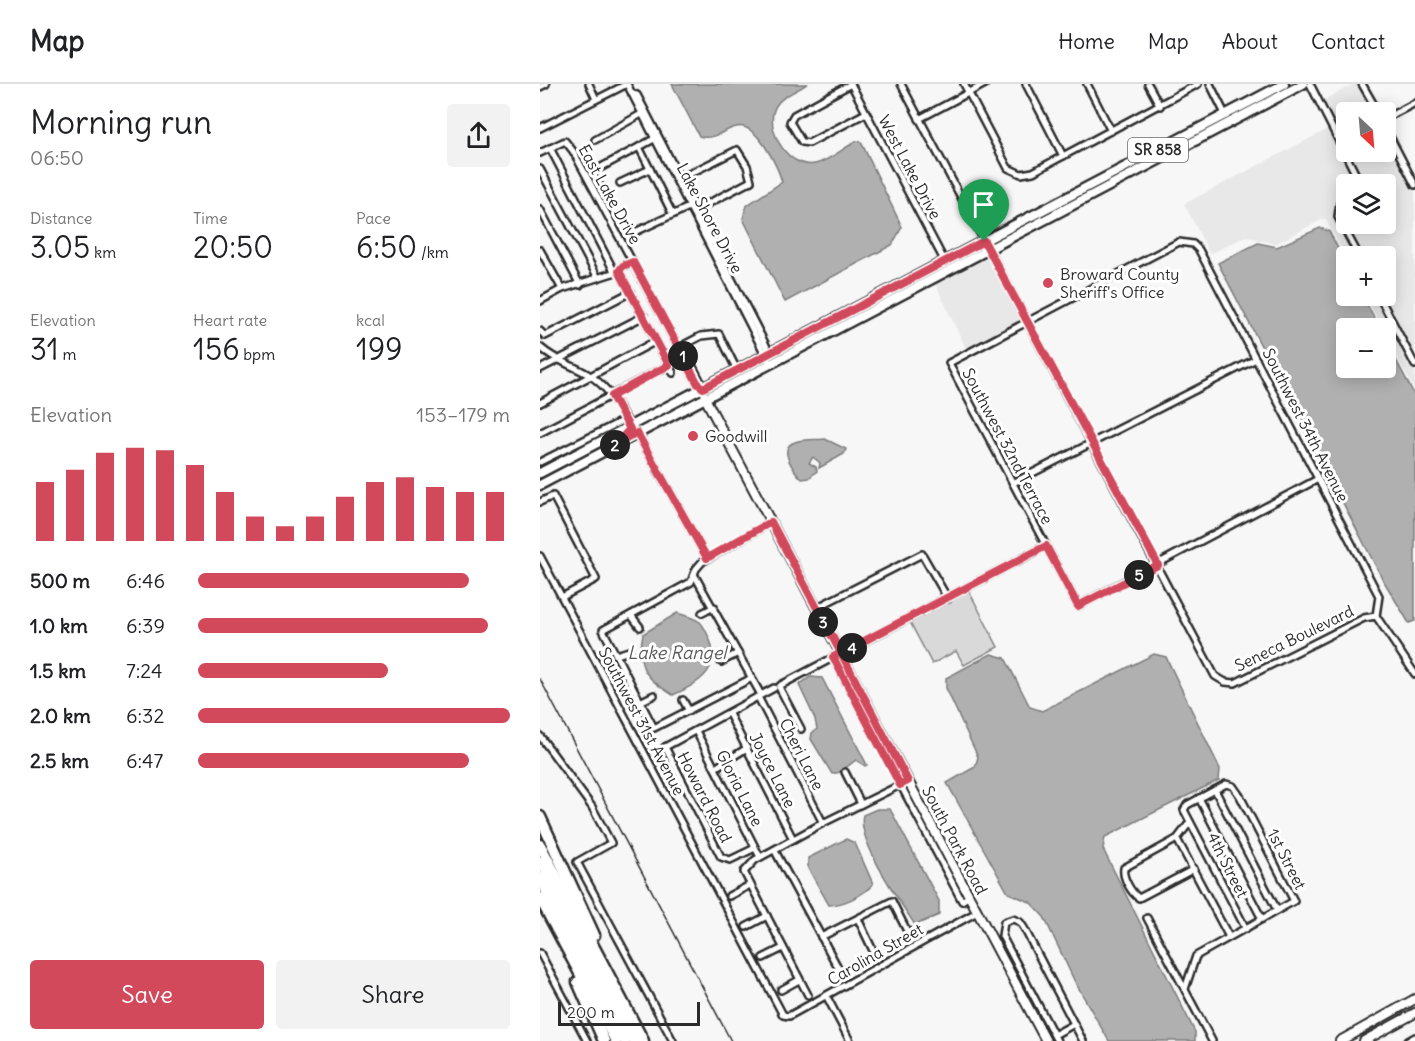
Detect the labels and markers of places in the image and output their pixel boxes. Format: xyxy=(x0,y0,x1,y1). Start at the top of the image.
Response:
pin xyxy=(958,179,1009,241)
place label: Broward County Sheriff's Office xyxy=(1060,264,1179,302)
marker: Broward County Sheriff's Office xyxy=(1041,276,1055,290)
pin: 1 xyxy=(668,341,698,371)
place label: Goodwill xyxy=(705,426,767,446)
marker: Goodwill xyxy=(686,429,700,443)
pin: 2 xyxy=(600,430,630,460)
pin: 5 xyxy=(1124,560,1154,590)
pin: 3 xyxy=(808,607,838,637)
pin: 4 xyxy=(837,633,867,663)

